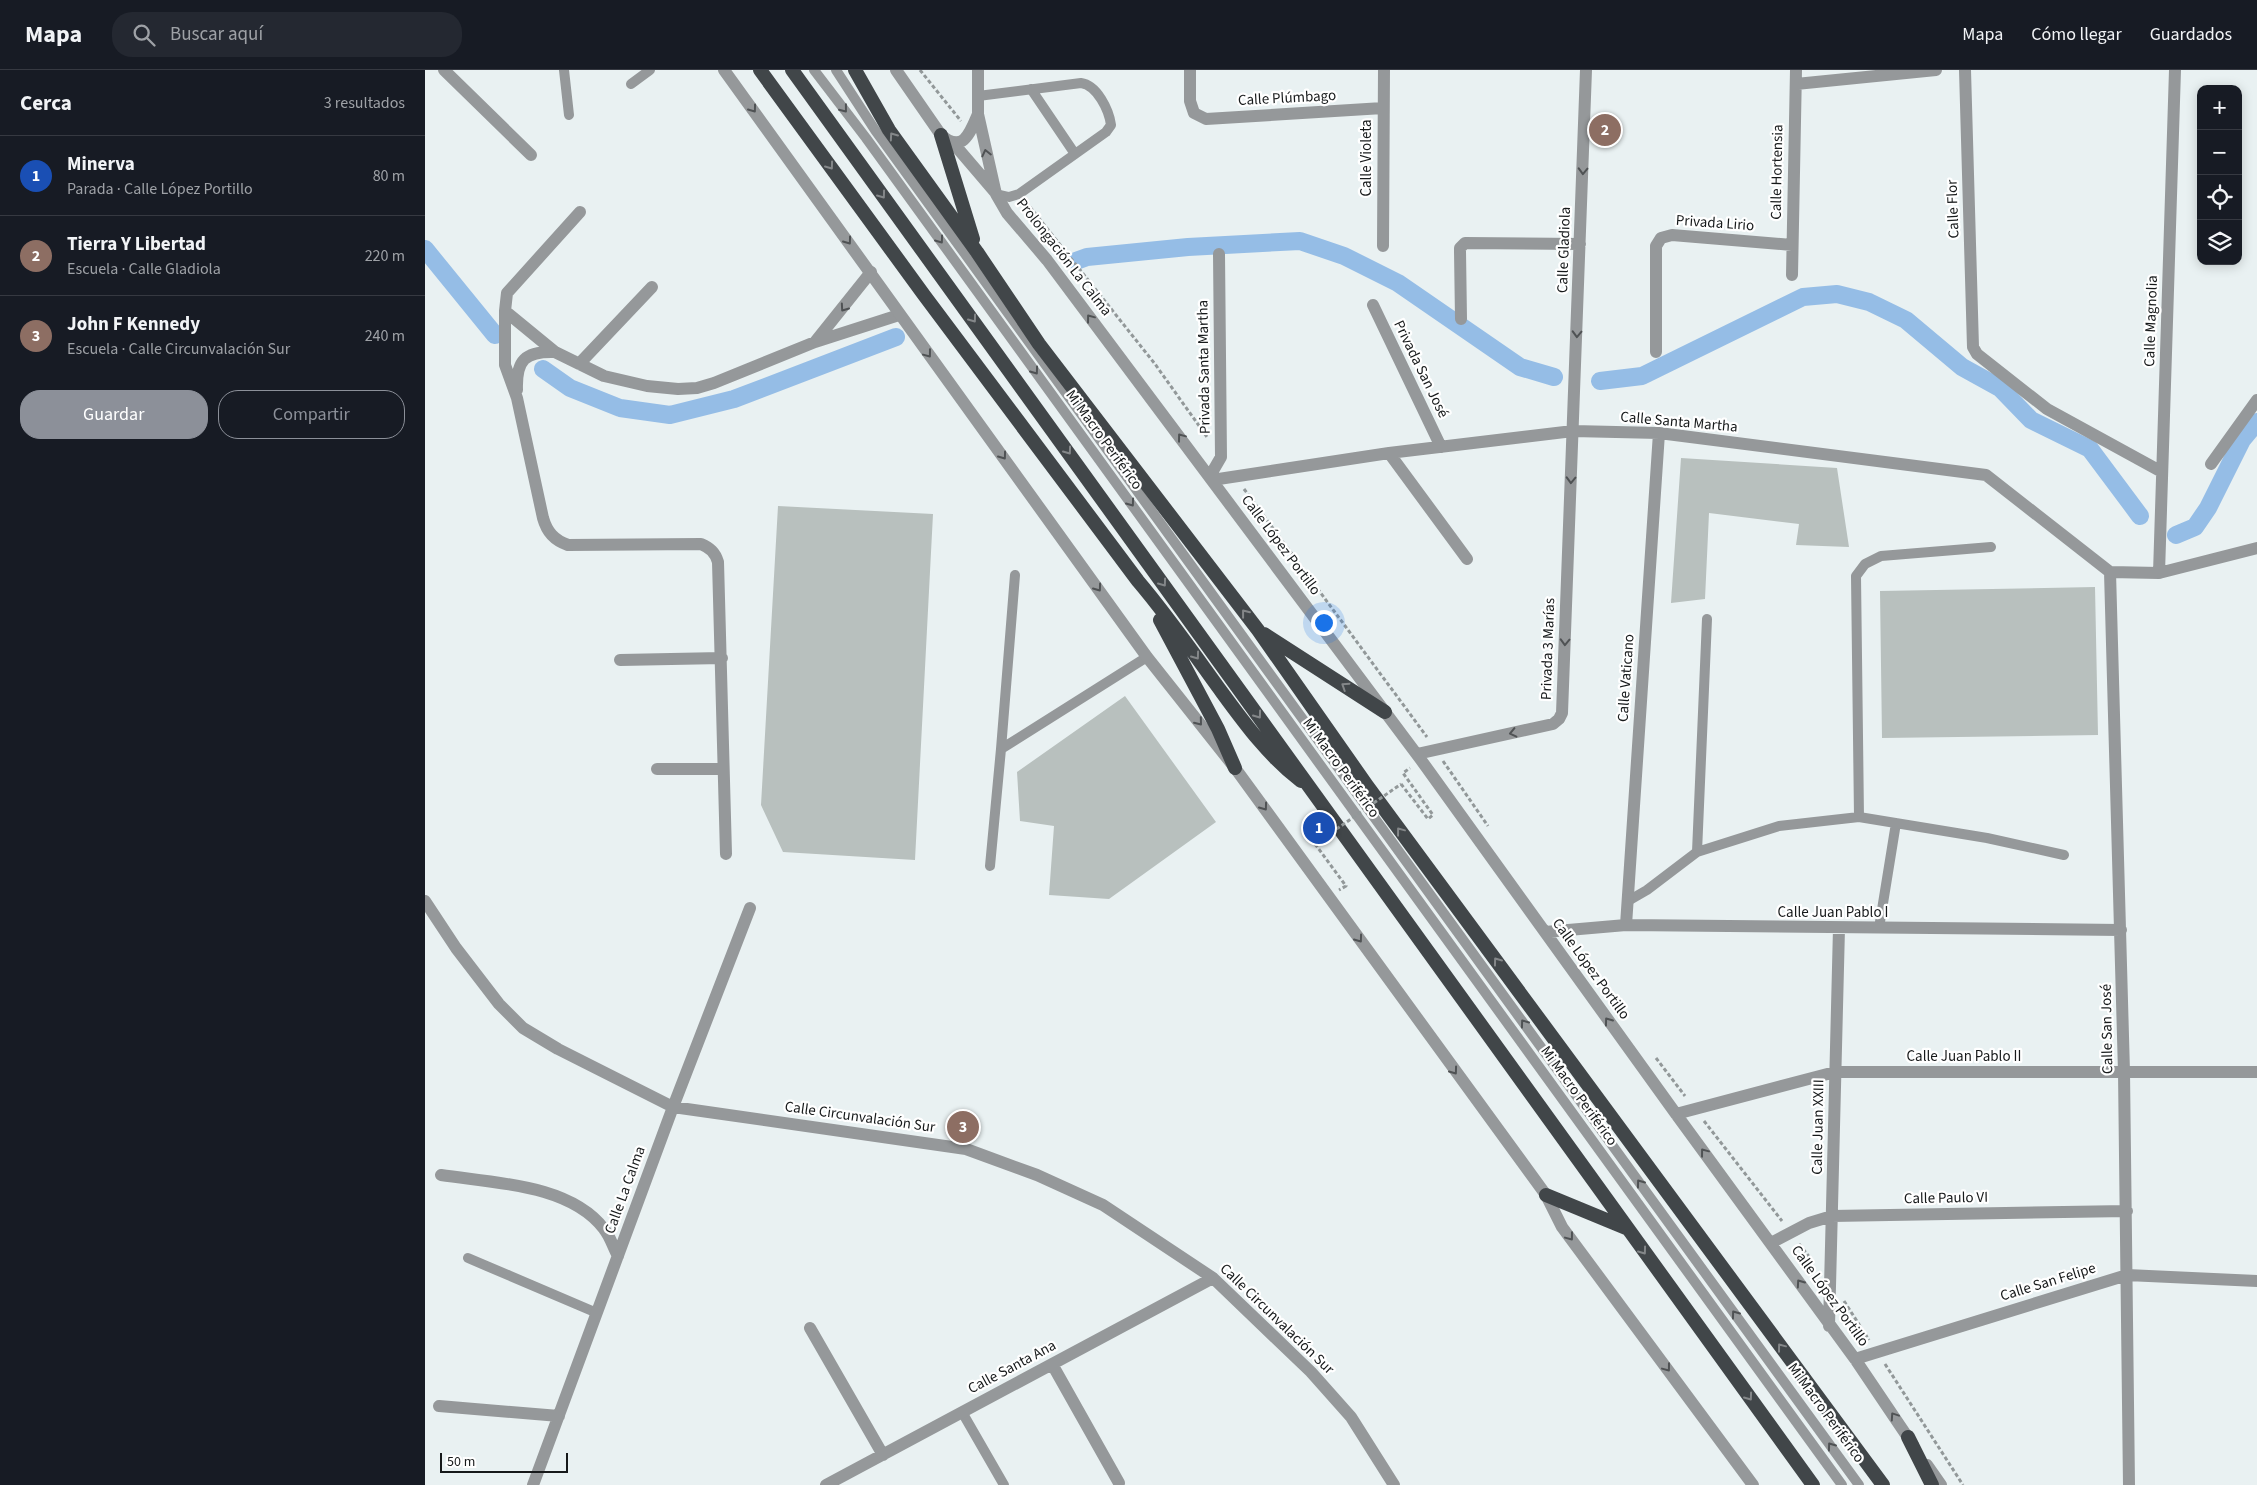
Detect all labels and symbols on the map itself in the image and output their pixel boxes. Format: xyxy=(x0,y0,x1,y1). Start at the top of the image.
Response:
street label: Calle Plúmbago xyxy=(1237,85,1337,111)
one-way arrow xyxy=(838,103,846,112)
one-way arrow xyxy=(747,104,756,113)
pin: 2 xyxy=(1589,111,1621,149)
street label: Calle Violeta xyxy=(1356,119,1377,197)
street label: Calle Hortensia xyxy=(1766,124,1788,220)
one-way arrow xyxy=(891,133,899,142)
one-way arrow xyxy=(982,149,992,158)
one-way arrow xyxy=(824,160,833,170)
one-way arrow xyxy=(1578,168,1588,175)
street label: Calle Flor xyxy=(1941,178,1965,239)
one-way arrow xyxy=(876,189,885,198)
street label: Prolongación La Calma xyxy=(1011,194,1117,320)
street label: Calle Gladiola xyxy=(1552,206,1576,294)
street label: Privada Lirio xyxy=(1675,210,1755,236)
one-way arrow xyxy=(934,234,943,244)
one-way arrow xyxy=(843,235,851,244)
street label: Calle Magnolia xyxy=(2139,275,2163,367)
street label: Privada Santa Martha xyxy=(1192,300,1216,434)
one-way arrow xyxy=(841,302,850,311)
one-way arrow xyxy=(967,313,975,322)
one-way arrow xyxy=(1087,314,1096,324)
street label: Privada San José xyxy=(1388,317,1454,421)
one-way arrow xyxy=(1572,330,1582,338)
one-way arrow xyxy=(922,348,931,358)
one-way arrow xyxy=(1029,365,1038,375)
street label: Mi Macro Periférico xyxy=(1061,386,1147,494)
street label: Calle Santa Martha xyxy=(1619,406,1739,438)
one-way arrow xyxy=(1178,434,1186,443)
one-way arrow xyxy=(1062,445,1071,455)
one-way arrow xyxy=(997,450,1006,460)
one-way arrow xyxy=(1566,476,1577,484)
street label: Calle López Portillo xyxy=(1236,491,1326,599)
one-way arrow xyxy=(1125,497,1133,506)
one-way arrow xyxy=(1157,577,1166,587)
one-way arrow xyxy=(1092,582,1101,592)
street label: Privada 3 Marías xyxy=(1536,598,1560,700)
one-way arrow xyxy=(1243,610,1251,619)
your location xyxy=(1311,610,1337,636)
street label: Calle Vaticano xyxy=(1612,633,1640,723)
one-way arrow xyxy=(1560,639,1570,647)
one-way arrow xyxy=(1190,650,1198,659)
one-way arrow xyxy=(1341,682,1350,692)
one-way arrow xyxy=(1252,709,1261,718)
street label: Mi Macro Periférico xyxy=(1298,714,1384,822)
one-way arrow xyxy=(1193,717,1202,726)
one-way arrow xyxy=(1509,727,1518,738)
one-way arrow xyxy=(1258,802,1267,811)
pin: 1 xyxy=(1303,809,1335,847)
one-way arrow xyxy=(1397,827,1406,837)
street label: Calle Juan Pablo I xyxy=(1778,902,1888,923)
street label: Calle López Portillo xyxy=(1547,914,1635,1024)
one-way arrow xyxy=(1353,933,1362,943)
one-way arrow xyxy=(1494,958,1503,967)
street label: Calle San José xyxy=(2096,984,2118,1074)
one-way arrow xyxy=(1605,1017,1614,1026)
one-way arrow xyxy=(1521,1020,1529,1029)
street label: Mi Macro Periférico xyxy=(1536,1042,1622,1150)
street label: Calle Juan Pablo II xyxy=(1907,1046,2021,1067)
one-way arrow xyxy=(1448,1065,1457,1075)
street label: Calle Juan XXIII xyxy=(1807,1079,1829,1175)
street label: Calle Circunvalación Sur xyxy=(783,1096,937,1138)
pin: 3 xyxy=(947,1108,979,1146)
street label: Calle La Calma xyxy=(599,1143,651,1237)
one-way arrow xyxy=(1701,1148,1710,1158)
one-way arrow xyxy=(1637,1180,1645,1189)
street label: Calle Paulo VI xyxy=(1904,1187,1988,1209)
one-way arrow xyxy=(1564,1232,1573,1241)
street label: Calle López Portillo xyxy=(1786,1241,1874,1351)
one-way arrow xyxy=(1638,1245,1646,1254)
street label: Calle San Felipe xyxy=(1998,1257,2098,1307)
street label: Calle Circunvalación Sur xyxy=(1215,1259,1339,1380)
one-way arrow xyxy=(1797,1279,1806,1289)
one-way arrow xyxy=(1732,1310,1741,1320)
street label: Calle Santa Ana xyxy=(964,1335,1060,1399)
one-way arrow xyxy=(1778,1344,1787,1353)
street label: Mi Macro Periférico xyxy=(1783,1359,1869,1467)
one-way arrow xyxy=(1661,1362,1670,1372)
one-way arrow xyxy=(1743,1391,1752,1401)
one-way arrow xyxy=(1891,1412,1900,1421)
one-way arrow xyxy=(1827,1442,1837,1451)
scale bar xyxy=(440,1450,567,1473)

